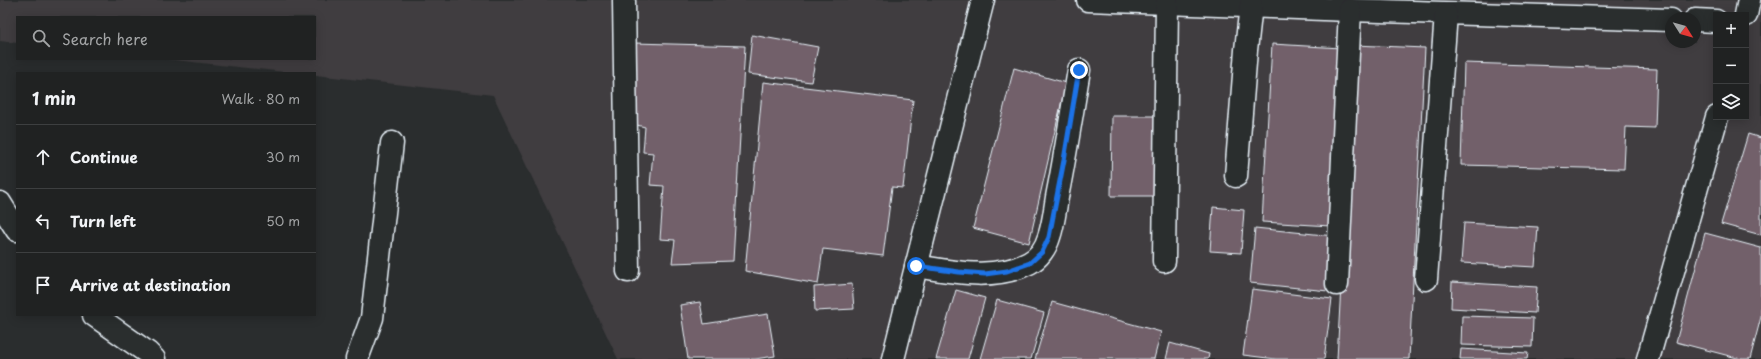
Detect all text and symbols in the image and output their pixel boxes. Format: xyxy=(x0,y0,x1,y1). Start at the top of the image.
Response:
north arrow xyxy=(1665,12,1701,48)
map controls xyxy=(1713,12,1749,120)
button: + xyxy=(1713,12,1749,48)
search box xyxy=(16,16,316,60)
icon: search xyxy=(30,27,52,49)
text: Search here xyxy=(62,27,148,50)
button: − xyxy=(1713,48,1749,84)
route end xyxy=(1070,61,1088,79)
button: layers xyxy=(1713,84,1749,120)
text: 1 min xyxy=(32,85,76,111)
text: Walk · 80 m xyxy=(222,89,300,108)
text: Continue xyxy=(70,145,138,168)
icon: ahead xyxy=(32,146,54,168)
text: 30 m xyxy=(266,147,300,166)
text: Turn left xyxy=(70,209,136,232)
icon: left xyxy=(32,210,54,232)
text: 50 m xyxy=(266,211,300,230)
route start xyxy=(907,257,925,275)
text: Arrive at destination xyxy=(70,273,231,296)
icon: arrive xyxy=(32,274,54,296)

